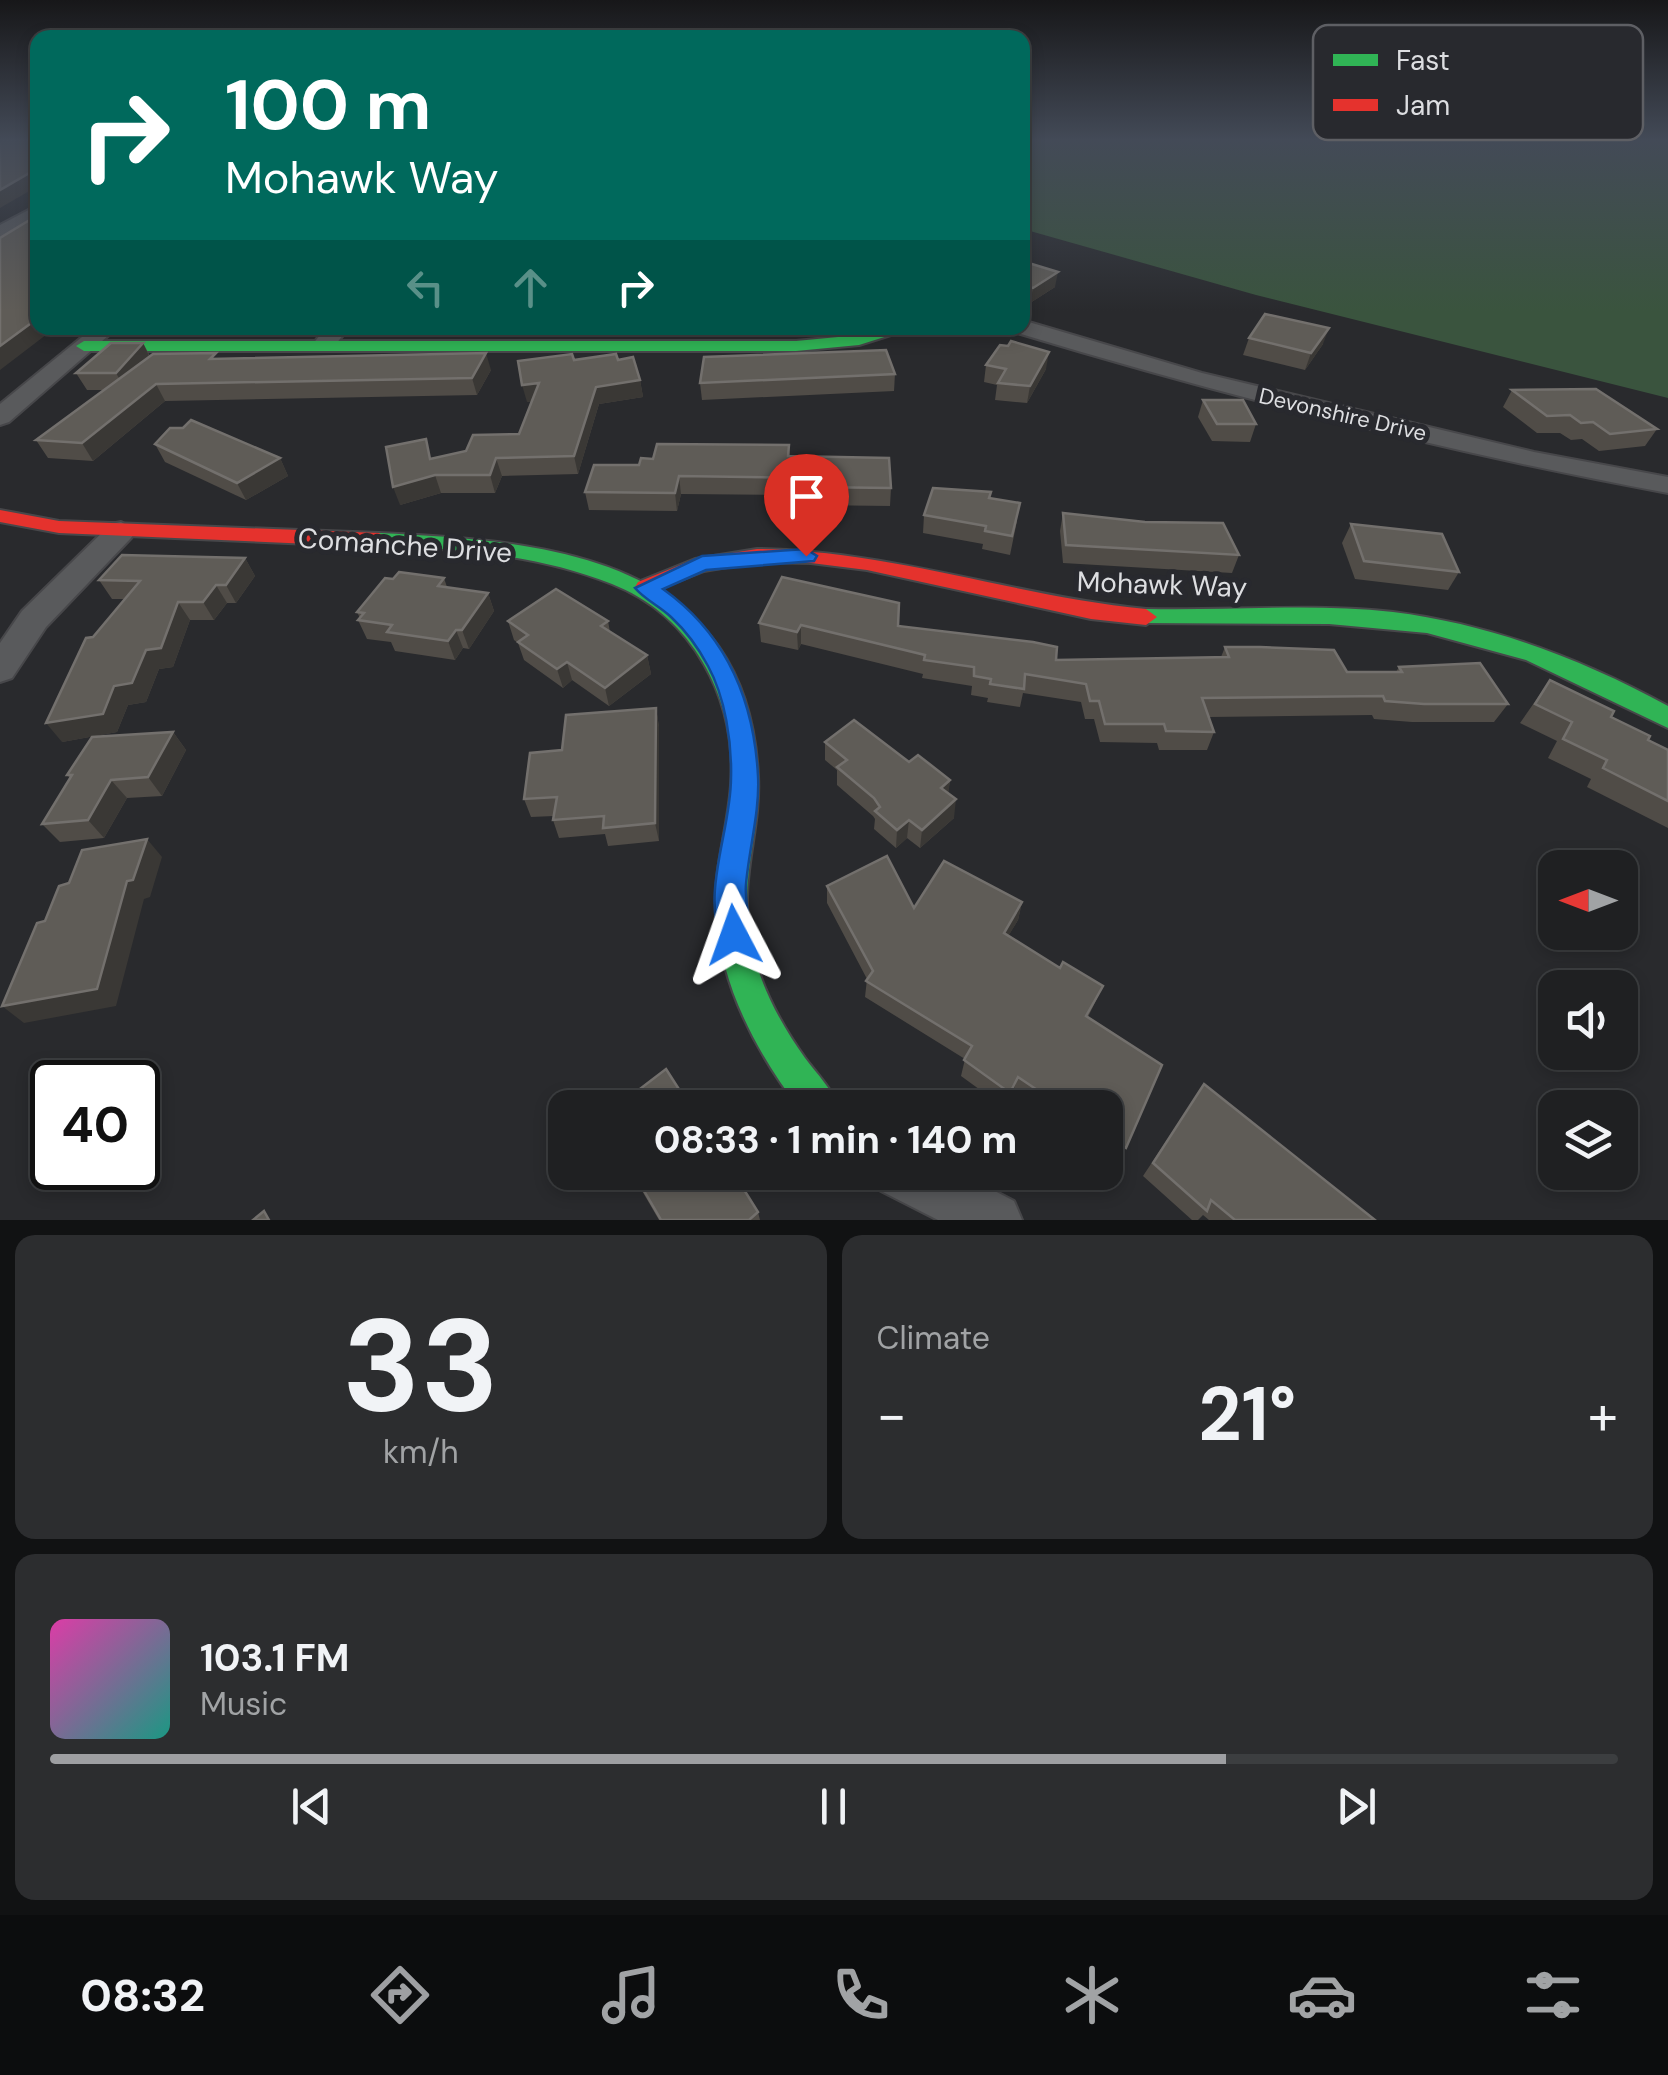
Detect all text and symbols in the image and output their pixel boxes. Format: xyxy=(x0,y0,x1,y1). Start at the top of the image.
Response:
legend xyxy=(1313,25,1643,140)
text: Fast xyxy=(1396,42,1450,79)
text: 100 m xyxy=(225,60,431,151)
icon: right xyxy=(60,70,190,200)
text: Jam xyxy=(1396,87,1450,124)
text: Mohawk Way xyxy=(225,148,499,207)
icon: left xyxy=(398,260,453,315)
icon: ahead xyxy=(503,260,558,315)
icon: right xyxy=(608,260,663,315)
street label: Devonshire Drive xyxy=(1256,381,1429,448)
pin xyxy=(764,454,849,557)
icon: arrive xyxy=(779,469,834,524)
street label: Comanche Drive xyxy=(297,520,513,571)
street label: Mohawk Way xyxy=(1076,563,1248,606)
north arrow xyxy=(1538,850,1638,950)
map controls xyxy=(1538,850,1638,1190)
position arrow xyxy=(682,883,786,987)
button: sound xyxy=(1538,970,1638,1070)
speed limit sign: 40 xyxy=(30,1060,160,1190)
button: layers xyxy=(1538,1090,1638,1190)
text: 08:33 · 1 min · 140 m xyxy=(654,1115,1017,1165)
text: 33 xyxy=(342,1281,499,1450)
text: Climate xyxy=(877,1317,990,1359)
text: 21° xyxy=(1198,1366,1296,1463)
text: − xyxy=(877,1379,907,1451)
text: + xyxy=(1588,1379,1618,1451)
text: km/h xyxy=(383,1431,459,1473)
text: 103.1 FM xyxy=(200,1633,349,1683)
text: Music xyxy=(200,1683,287,1725)
icon: previous xyxy=(284,1779,339,1834)
icon: pause xyxy=(806,1779,861,1834)
icon: next xyxy=(1329,1779,1384,1834)
icon: directions xyxy=(365,1960,435,2030)
icon: music xyxy=(596,1960,666,2030)
icon: phone xyxy=(826,1960,896,2030)
icon: climate xyxy=(1057,1960,1127,2030)
icon: car xyxy=(1287,1960,1357,2030)
icon: filters xyxy=(1518,1960,1588,2030)
text: 08:32 xyxy=(80,1966,205,2025)

